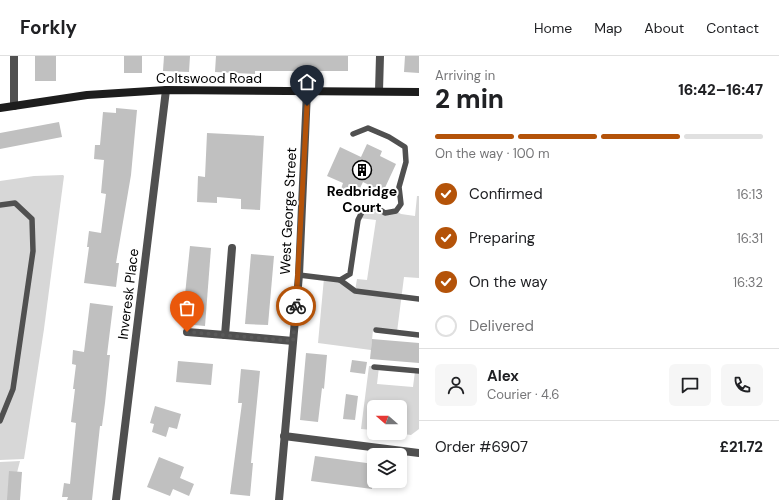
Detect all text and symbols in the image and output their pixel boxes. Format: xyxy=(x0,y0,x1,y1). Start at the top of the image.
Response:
text: Forkly xyxy=(20,15,77,40)
text: Home xyxy=(534,19,572,37)
text: Map xyxy=(594,19,622,37)
text: About xyxy=(644,19,684,37)
text: Contact xyxy=(706,19,759,37)
pin xyxy=(290,65,324,106)
text: Arriving in xyxy=(435,67,495,84)
street label: Coltswood Road xyxy=(156,69,262,87)
icon: home xyxy=(296,71,318,93)
text: 16:42–16:47 xyxy=(678,80,763,100)
text: 2 min xyxy=(435,82,504,116)
text: On the way · 100 m xyxy=(435,145,550,162)
street label: West George Street xyxy=(276,147,300,275)
building icon: Redbridge Court xyxy=(351,159,373,181)
place label: Redbridge Court xyxy=(327,182,397,216)
icon: check xyxy=(435,183,457,205)
text: Confirmed xyxy=(469,184,543,204)
text: 16:13 xyxy=(736,186,763,203)
icon: check xyxy=(435,227,457,249)
text: Preparing xyxy=(469,228,535,248)
text: 16:31 xyxy=(737,230,763,247)
street label: Inveresk Place xyxy=(113,247,143,341)
icon: check xyxy=(435,271,457,293)
text: On the way xyxy=(469,272,548,292)
text: 16:32 xyxy=(733,274,763,291)
courier xyxy=(276,286,316,326)
pin xyxy=(170,291,204,332)
icon: bike xyxy=(285,295,307,317)
icon: bag xyxy=(176,297,198,319)
text: Delivered xyxy=(469,316,534,336)
button: person xyxy=(435,364,477,406)
button: chat xyxy=(669,364,711,406)
button: phone xyxy=(721,364,763,406)
text: Alex xyxy=(487,366,519,386)
text: Courier · 4.6 xyxy=(487,386,559,403)
north arrow xyxy=(367,400,407,440)
map controls xyxy=(367,400,407,488)
text: Order #6907 xyxy=(435,437,528,457)
text: £21.72 xyxy=(720,437,763,457)
button: layers xyxy=(367,448,407,488)

